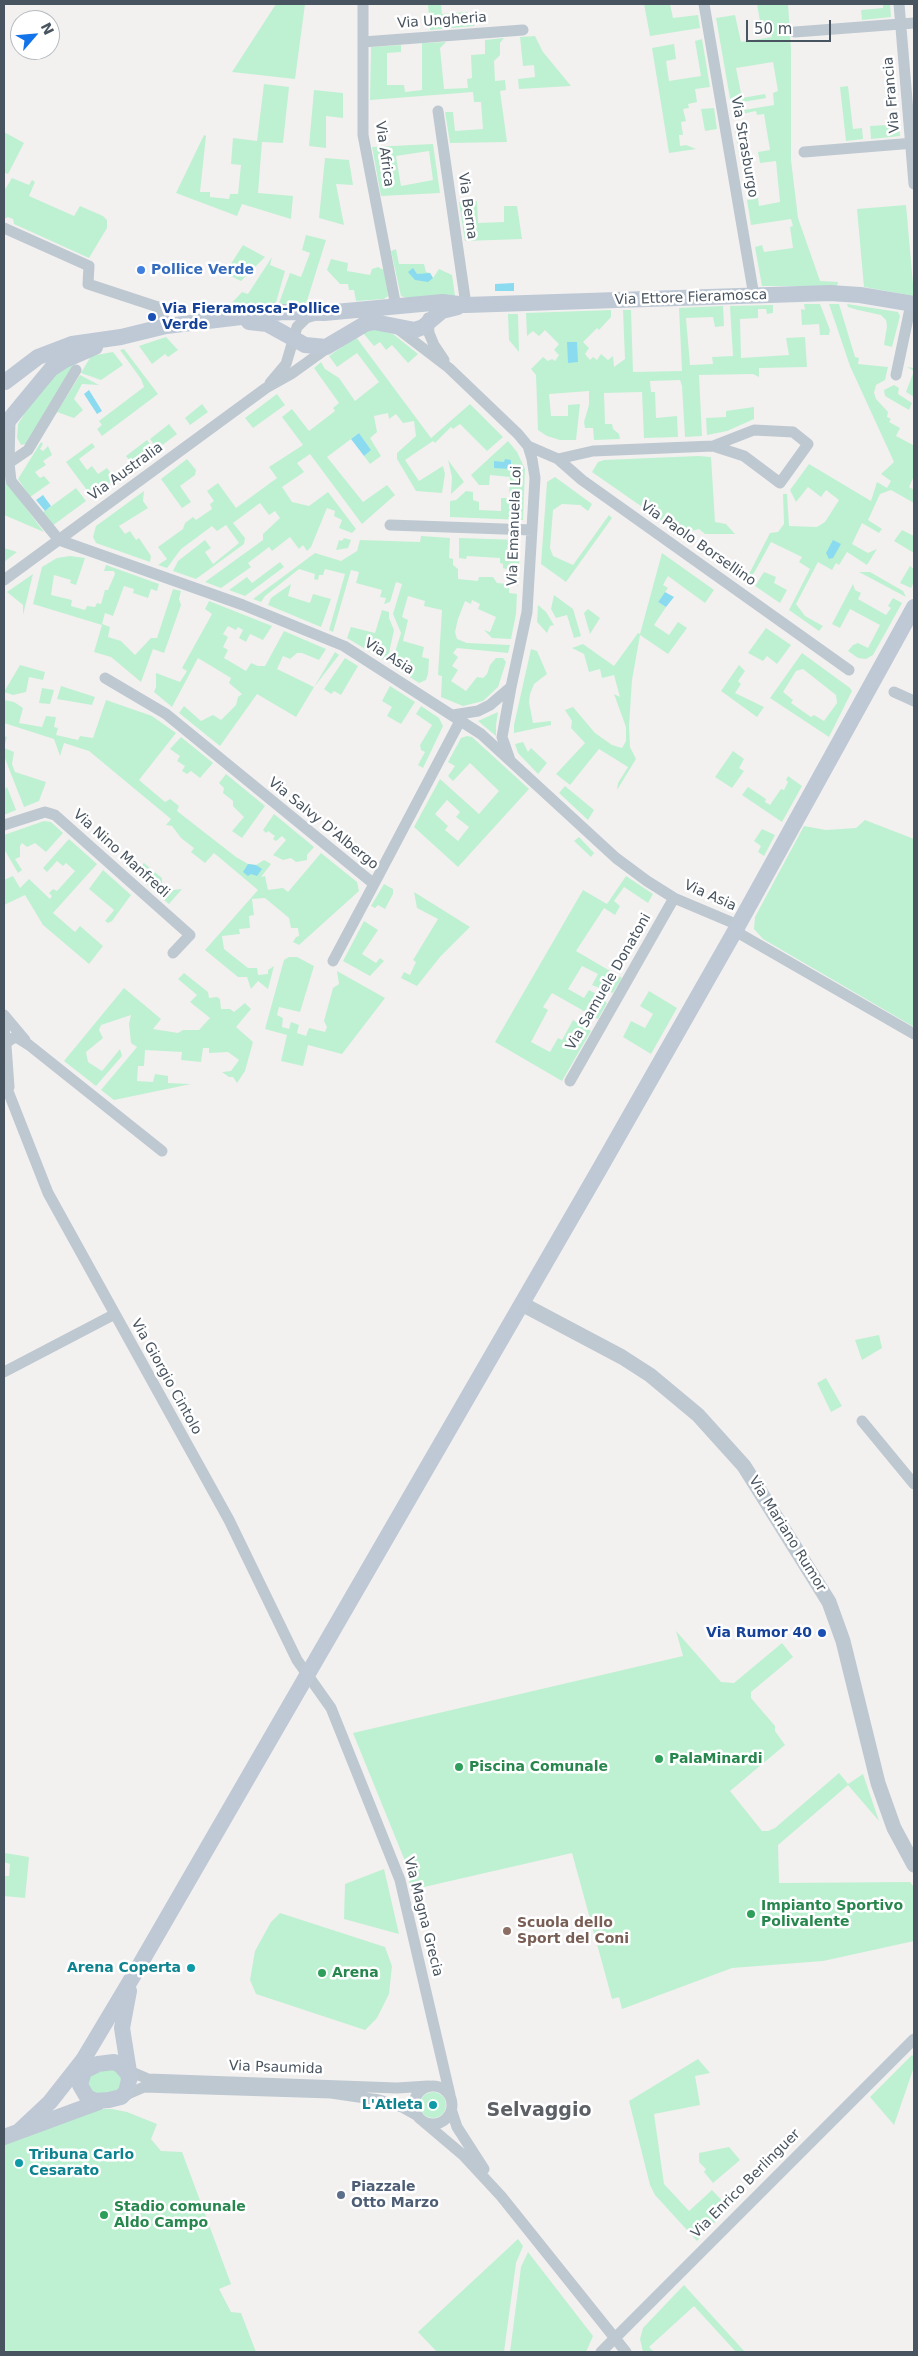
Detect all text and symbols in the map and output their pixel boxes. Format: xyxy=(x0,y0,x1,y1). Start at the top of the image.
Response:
street label: Via Ungheria xyxy=(397,9,487,33)
north arrow xyxy=(10,10,60,60)
scale bar xyxy=(748,10,833,42)
text: N xyxy=(38,20,57,37)
text: 50 m xyxy=(754,20,792,38)
street label: Via Francia xyxy=(880,56,904,134)
street label: Via Strasburgo xyxy=(727,95,761,199)
street label: Via Africa xyxy=(371,120,397,188)
street label: Via Berna xyxy=(454,171,480,241)
place label: Pollice Verde xyxy=(151,262,254,278)
marker: Pollice Verde xyxy=(135,264,147,276)
street label: Via Ettore Fieramosca xyxy=(614,287,768,309)
place label: Via Fieramosca-Pollice Verde xyxy=(162,301,340,334)
marker: Via Fieramosca-Pollice Verde xyxy=(146,311,158,323)
street label: Via Australia xyxy=(85,439,167,505)
street label: Via Emanuela Loi xyxy=(505,465,525,587)
street label: Via Paolo Borsellino xyxy=(637,498,759,590)
street label: Via Asia xyxy=(361,635,417,679)
street label: Via Salvy D'Albergo xyxy=(264,774,382,874)
street label: Via Nino Manfredi xyxy=(69,806,173,902)
street label: Via Asia xyxy=(681,877,739,915)
street label: Via Samuele Donatoni xyxy=(563,911,655,1053)
street label: Via Giorgio Cintolo xyxy=(127,1316,205,1438)
street label: Via Mariano Rumor xyxy=(745,1473,829,1595)
place label: Via Rumor 40 xyxy=(706,1625,812,1641)
marker: Via Rumor 40 xyxy=(816,1627,828,1639)
place label: PalaMinardi xyxy=(669,1751,762,1767)
marker: PalaMinardi xyxy=(653,1753,665,1765)
place label: Piscina Comunale xyxy=(469,1759,608,1775)
marker: Piscina Comunale xyxy=(453,1761,465,1773)
street label: Via Magna Grecia xyxy=(400,1855,446,1979)
place label: Impianto Sportivo Polivalente xyxy=(761,1898,903,1930)
marker: Impianto Sportivo Polivalente xyxy=(745,1908,757,1920)
place label: Scuola dello Sport del Coni xyxy=(517,1915,629,1948)
marker: Scuola dello Sport del Coni xyxy=(501,1925,513,1937)
place label: Arena Coperta xyxy=(67,1960,181,1976)
marker: Arena Coperta xyxy=(185,1962,197,1974)
place label: Arena xyxy=(332,1965,379,1981)
marker: Arena xyxy=(316,1967,328,1979)
street label: Via Psaumida xyxy=(229,2058,323,2078)
place label: L'Atleta xyxy=(362,2097,423,2113)
marker: L'Atleta xyxy=(427,2099,439,2111)
district label: Selvaggio xyxy=(486,2100,592,2122)
street label: Via Enrico Berlinguer xyxy=(688,2126,804,2242)
place label: Tribuna Carlo Cesarato xyxy=(29,2147,134,2180)
marker: Tribuna Carlo Cesarato xyxy=(13,2157,25,2169)
place label: Piazzale Otto Marzo xyxy=(351,2179,439,2212)
marker: Piazzale Otto Marzo xyxy=(335,2189,347,2201)
place label: Stadio comunale Aldo Campo xyxy=(114,2199,246,2232)
marker: Stadio comunale Aldo Campo xyxy=(98,2209,110,2221)

